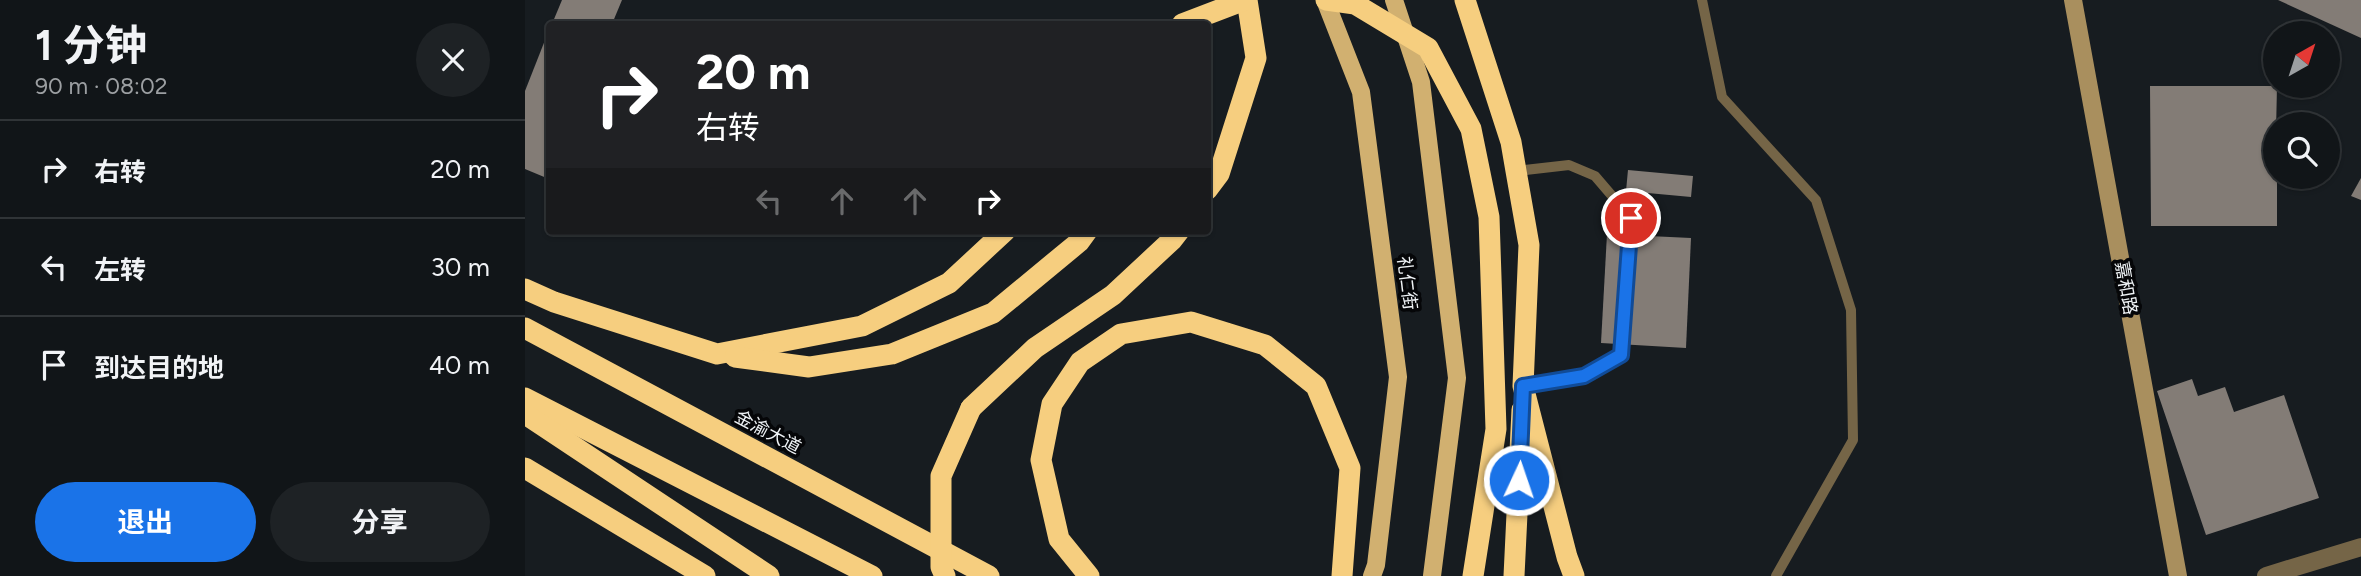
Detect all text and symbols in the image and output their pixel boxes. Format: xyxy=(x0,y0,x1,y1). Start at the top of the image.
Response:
text: 1 分钟 xyxy=(35,20,147,71)
north arrow xyxy=(2263,21,2340,98)
map controls xyxy=(2263,21,2340,189)
button: close xyxy=(416,23,490,97)
text: 20 m xyxy=(696,42,811,101)
icon: right xyxy=(581,49,672,140)
text: 90 m · 08:02 xyxy=(35,72,168,100)
text: 右转 xyxy=(696,109,760,147)
button: search xyxy=(2263,112,2340,189)
icon: right xyxy=(35,150,73,188)
text: 20 m xyxy=(430,153,490,185)
text: 右转 xyxy=(94,156,146,188)
icon: left xyxy=(750,182,788,220)
icon: ahead xyxy=(823,182,861,220)
icon: ahead xyxy=(896,182,934,220)
icon: right xyxy=(969,182,1007,220)
pin xyxy=(1601,188,1661,248)
icon: arrive xyxy=(1612,199,1650,237)
icon: left xyxy=(35,248,73,286)
text: 30 m xyxy=(431,251,490,283)
text: 左转 xyxy=(94,254,146,286)
street label: 礼仁街 xyxy=(1393,255,1421,311)
street label: 嘉和路 xyxy=(2110,260,2142,316)
icon: arrive xyxy=(35,346,73,384)
text: 40 m xyxy=(429,349,490,381)
text: 到达目的地 xyxy=(94,352,224,384)
street label: 金渝大道 xyxy=(731,405,805,459)
position arrow xyxy=(1482,443,1556,517)
button: 退出 xyxy=(35,482,256,562)
button: 分享 xyxy=(270,482,490,562)

